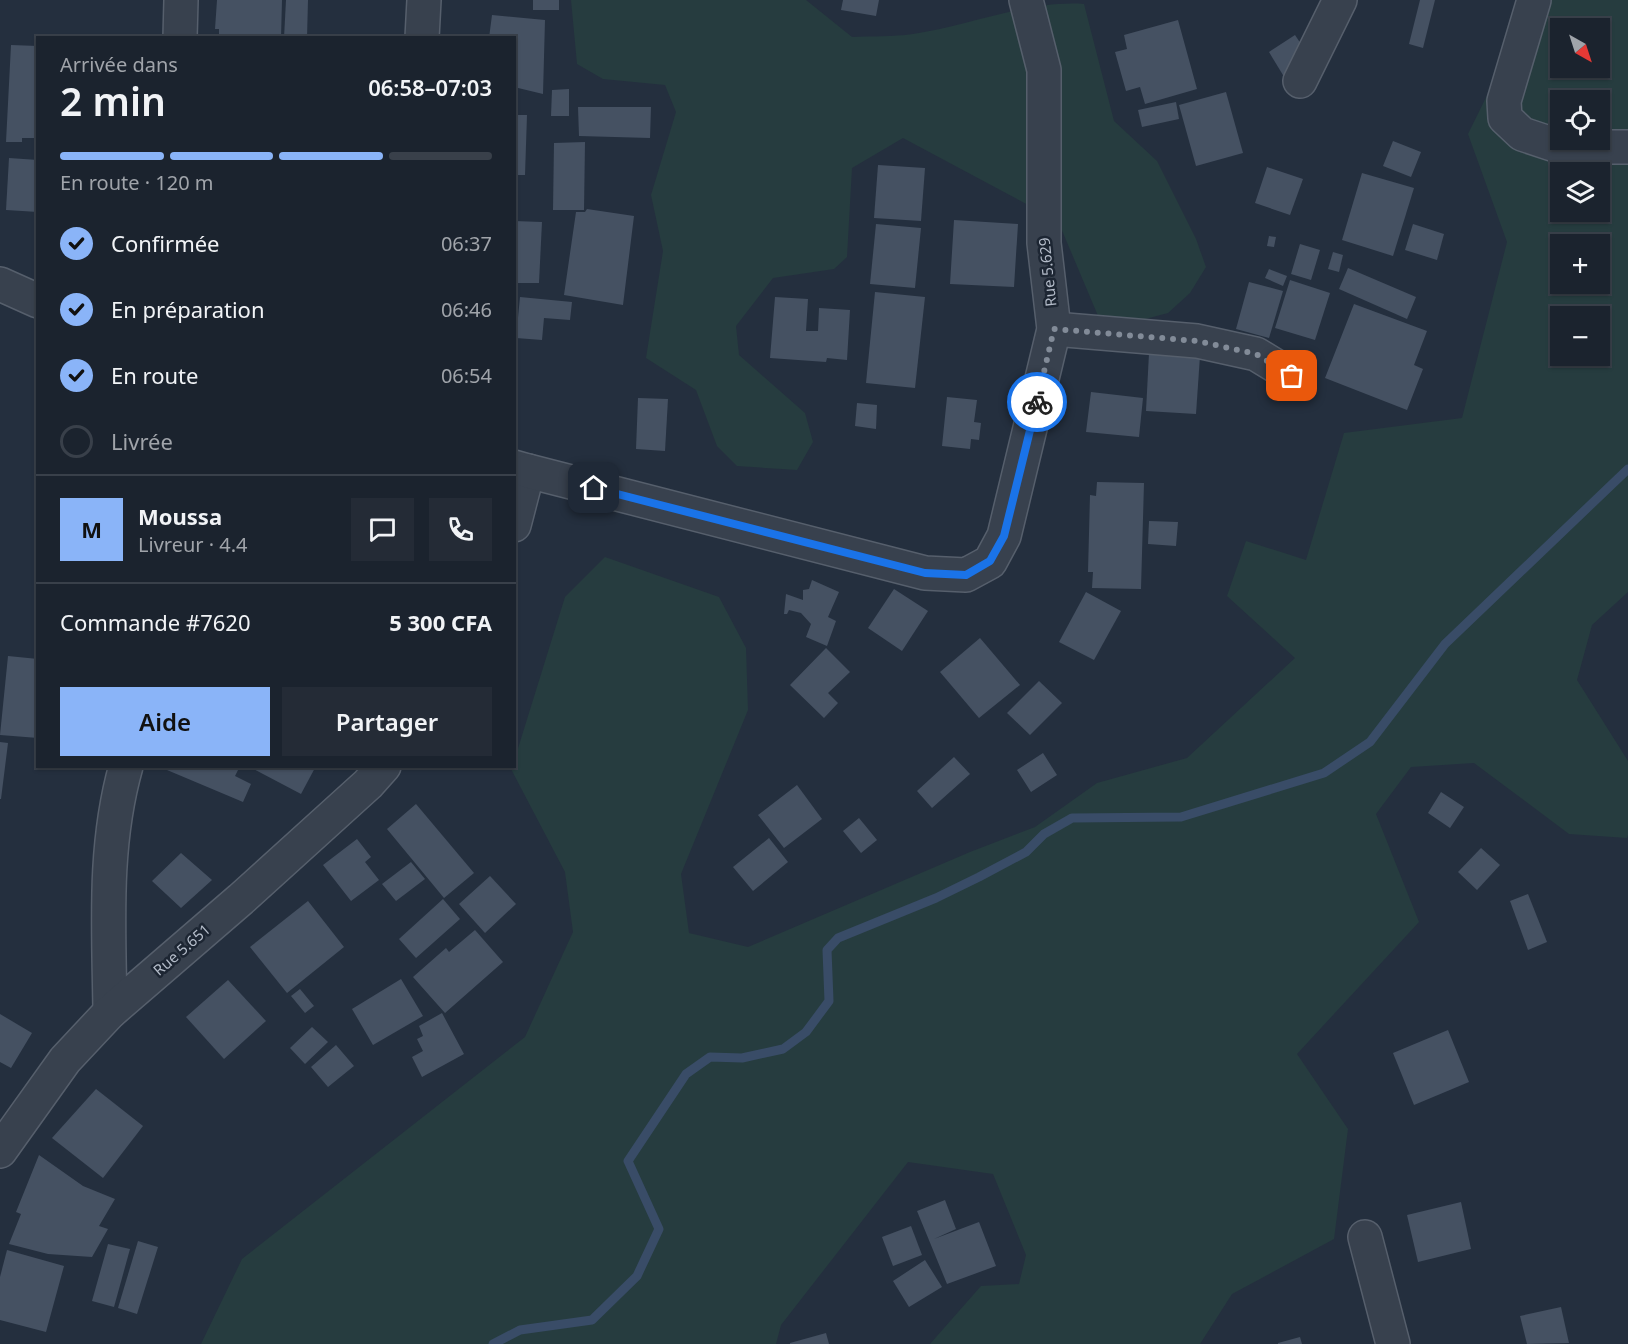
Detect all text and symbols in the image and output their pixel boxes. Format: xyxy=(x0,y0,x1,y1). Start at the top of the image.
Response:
north arrow xyxy=(1550,18,1610,78)
map controls xyxy=(1550,18,1610,366)
text: Arrivée dans xyxy=(60,51,178,78)
text: 06:58–07:03 xyxy=(368,72,492,102)
text: 2 min xyxy=(60,74,166,127)
button: locate xyxy=(1550,90,1610,150)
button: layers xyxy=(1550,162,1610,222)
text: En route · 120 m xyxy=(60,169,213,196)
icon: check xyxy=(60,227,93,260)
text: Confirmée xyxy=(111,228,220,258)
text: 06:37 xyxy=(441,230,492,257)
button: + xyxy=(1550,234,1610,294)
street label: Rue 5.629 xyxy=(1033,237,1061,308)
icon: check xyxy=(60,293,93,326)
text: En préparation xyxy=(111,294,265,324)
text: 06:46 xyxy=(441,296,492,323)
button: − xyxy=(1550,306,1610,366)
pin xyxy=(1266,350,1317,401)
icon: check xyxy=(60,359,93,392)
icon: bag xyxy=(1275,359,1308,392)
text: En route xyxy=(111,360,198,390)
text: 06:54 xyxy=(441,362,492,389)
courier xyxy=(1007,372,1067,432)
icon: bike xyxy=(1021,386,1054,419)
text: Livrée xyxy=(111,426,173,456)
pin xyxy=(568,462,619,513)
icon: home xyxy=(577,471,610,504)
button: chat xyxy=(351,498,414,561)
button: phone xyxy=(429,498,492,561)
text: Moussa xyxy=(138,501,222,531)
text: M xyxy=(81,514,102,544)
text: Livreur · 4.4 xyxy=(138,531,248,558)
text: Commande #7620 xyxy=(60,607,251,637)
text: 5 300 CFA xyxy=(389,607,492,637)
button: Aide xyxy=(60,687,270,756)
button: Partager xyxy=(282,687,492,756)
street label: Rue 5.651 xyxy=(149,919,214,980)

